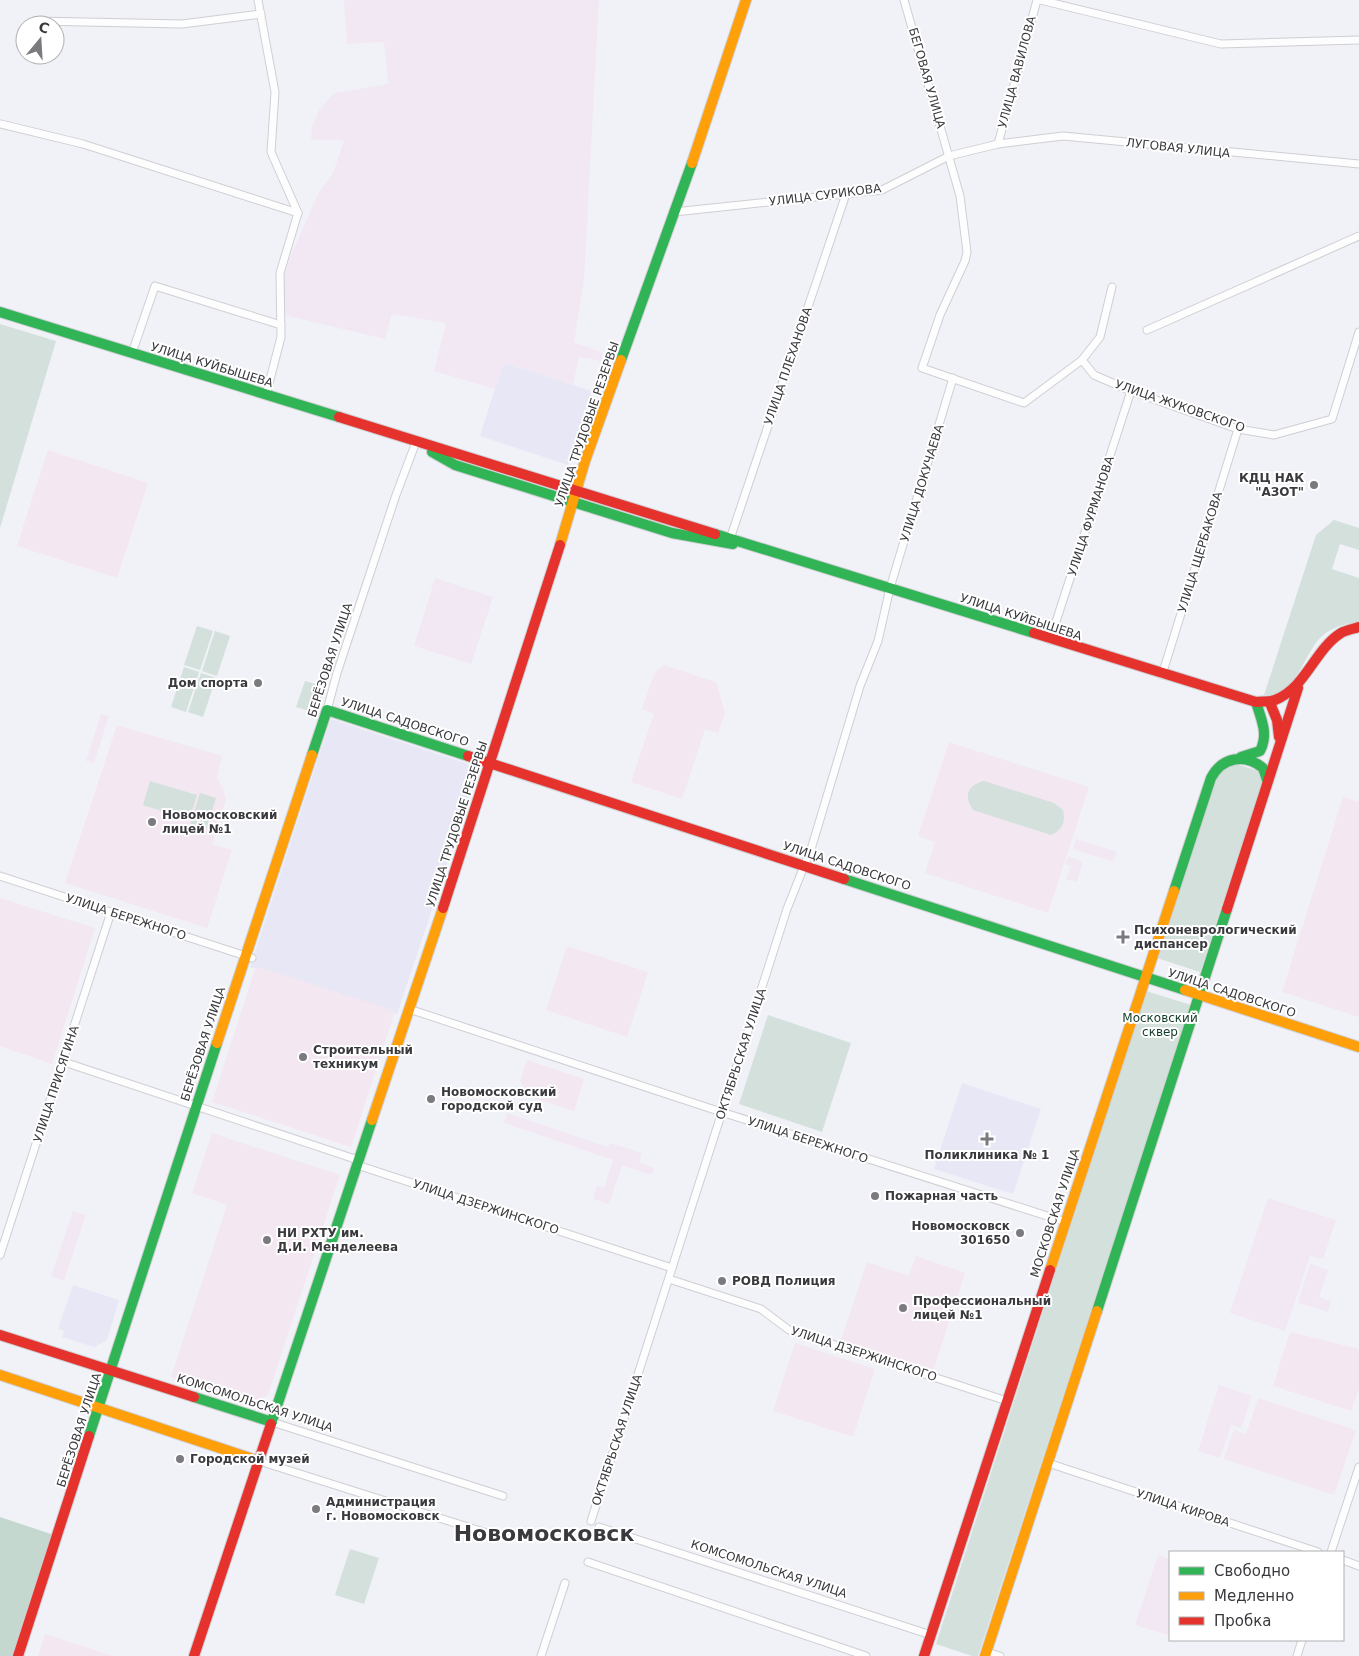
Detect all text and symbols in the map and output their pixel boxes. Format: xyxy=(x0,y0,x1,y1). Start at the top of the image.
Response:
street label: УЛИЦА ВАВИЛОВА xyxy=(995,14,1039,129)
north arrow xyxy=(15,15,65,65)
text: С xyxy=(37,18,51,37)
street label: БЕГОВАЯ УЛИЦА xyxy=(906,26,948,131)
street label: ЛУГОВАЯ УЛИЦА xyxy=(1125,136,1231,161)
street label: УЛИЦА СУРИКОВА xyxy=(768,181,883,209)
street label: УЛИЦА ПЛЕХАНОВА xyxy=(761,305,815,427)
street label: УЛИЦА КУЙБЫШЕВА xyxy=(149,339,276,391)
street label: УЛИЦА ТРУДОВЫЕ РЕЗЕРВЫ xyxy=(552,340,622,508)
street label: УЛИЦА ЖУКОВСКОГО xyxy=(1113,377,1247,435)
street label: УЛИЦА ДОКУЧАЕВА xyxy=(898,422,947,543)
street label: УЛИЦА ФУРМАНОВА xyxy=(1065,454,1117,578)
place label: КДЦ НАК "АЗОТ" xyxy=(1239,471,1304,499)
marker: КДЦ НАК "АЗОТ" xyxy=(1308,479,1320,491)
street label: УЛИЦА ЩЕРБАКОВА xyxy=(1175,489,1225,614)
street label: УЛИЦА КУЙБЫШЕВА xyxy=(958,590,1085,644)
street label: БЕРЁЗОВАЯ УЛИЦА xyxy=(304,600,355,719)
place label: Дом спорта xyxy=(168,676,248,690)
marker: Дом спорта xyxy=(252,677,264,689)
street label: УЛИЦА САДОВСКОГО xyxy=(339,695,471,749)
street label: УЛИЦА ТРУДОВЫЕ РЕЗЕРВЫ xyxy=(424,739,490,909)
place label: Новомосковский лицей №1 xyxy=(162,808,277,836)
marker: Новомосковский лицей №1 xyxy=(146,816,158,828)
street label: УЛИЦА САДОВСКОГО xyxy=(781,839,913,893)
street label: УЛИЦА БЕРЕЖНОГО xyxy=(64,891,188,943)
place label: Психоневрологический диспансер xyxy=(1134,923,1297,951)
marker: Психоневрологический диспансер xyxy=(1116,930,1130,944)
street label: УЛИЦА САДОВСКОГО xyxy=(1166,966,1298,1020)
street label: БЕРЁЗОВАЯ УЛИЦА xyxy=(177,984,228,1103)
street label: ОКТЯБРЬСКАЯ УЛИЦА xyxy=(713,986,769,1122)
park label: Московский сквер xyxy=(1122,1011,1198,1039)
street label: УЛИЦА ПРИСЯГИНА xyxy=(30,1023,82,1144)
place label: Строительный техникум xyxy=(313,1043,413,1071)
marker: Строительный техникум xyxy=(297,1051,309,1063)
place label: Новомосковский городской суд xyxy=(441,1085,556,1113)
marker: Новомосковский городской суд xyxy=(425,1093,437,1105)
street label: УЛИЦА БЕРЕЖНОГО xyxy=(746,1114,870,1166)
marker: Поликлиника № 1 xyxy=(980,1132,994,1146)
street label: МОСКОВСКАЯ УЛИЦА xyxy=(1028,1146,1083,1279)
place label: Поликлиника № 1 xyxy=(925,1148,1049,1162)
street label: УЛИЦА ДЗЕРЖИНСКОГО xyxy=(411,1177,561,1237)
place label: Пожарная часть xyxy=(885,1189,999,1203)
marker: Пожарная часть xyxy=(869,1190,881,1202)
place label: Новомосковск 301650 xyxy=(911,1219,1010,1247)
place label: НИ РХТУ им. Д.И. Менделеева xyxy=(277,1226,398,1254)
marker: Новомосковск 301650 xyxy=(1014,1227,1026,1239)
marker: НИ РХТУ им. Д.И. Менделеева xyxy=(261,1234,273,1246)
place label: РОВД Полиция xyxy=(732,1274,836,1288)
marker: РОВД Полиция xyxy=(716,1275,728,1287)
place label: Профессиональный лицей №1 xyxy=(913,1294,1051,1322)
marker: Профессиональный лицей №1 xyxy=(897,1302,909,1314)
street label: УЛИЦА ДЗЕРЖИНСКОГО xyxy=(789,1324,939,1384)
street label: БЕРЁЗОВАЯ УЛИЦА xyxy=(53,1370,104,1489)
street label: КОМСОМОЛЬСКАЯ УЛИЦА xyxy=(175,1371,336,1435)
street label: ОКТЯБРЬСКАЯ УЛИЦА xyxy=(589,1372,645,1508)
place label: Городской музей xyxy=(190,1452,310,1466)
marker: Городской музей xyxy=(174,1453,186,1465)
street label: УЛИЦА КИРОВА xyxy=(1135,1486,1232,1530)
place label: Администрация г. Новомосковск xyxy=(326,1495,440,1523)
marker: Администрация г. Новомосковск xyxy=(310,1503,322,1515)
district label: Новомосковск xyxy=(454,1521,634,1546)
street label: КОМСОМОЛЬСКАЯ УЛИЦА xyxy=(689,1537,850,1601)
legend xyxy=(1169,1551,1344,1641)
text: Свободно xyxy=(1214,1562,1290,1580)
text: Медленно xyxy=(1214,1587,1294,1605)
text: Пробка xyxy=(1214,1612,1271,1630)

